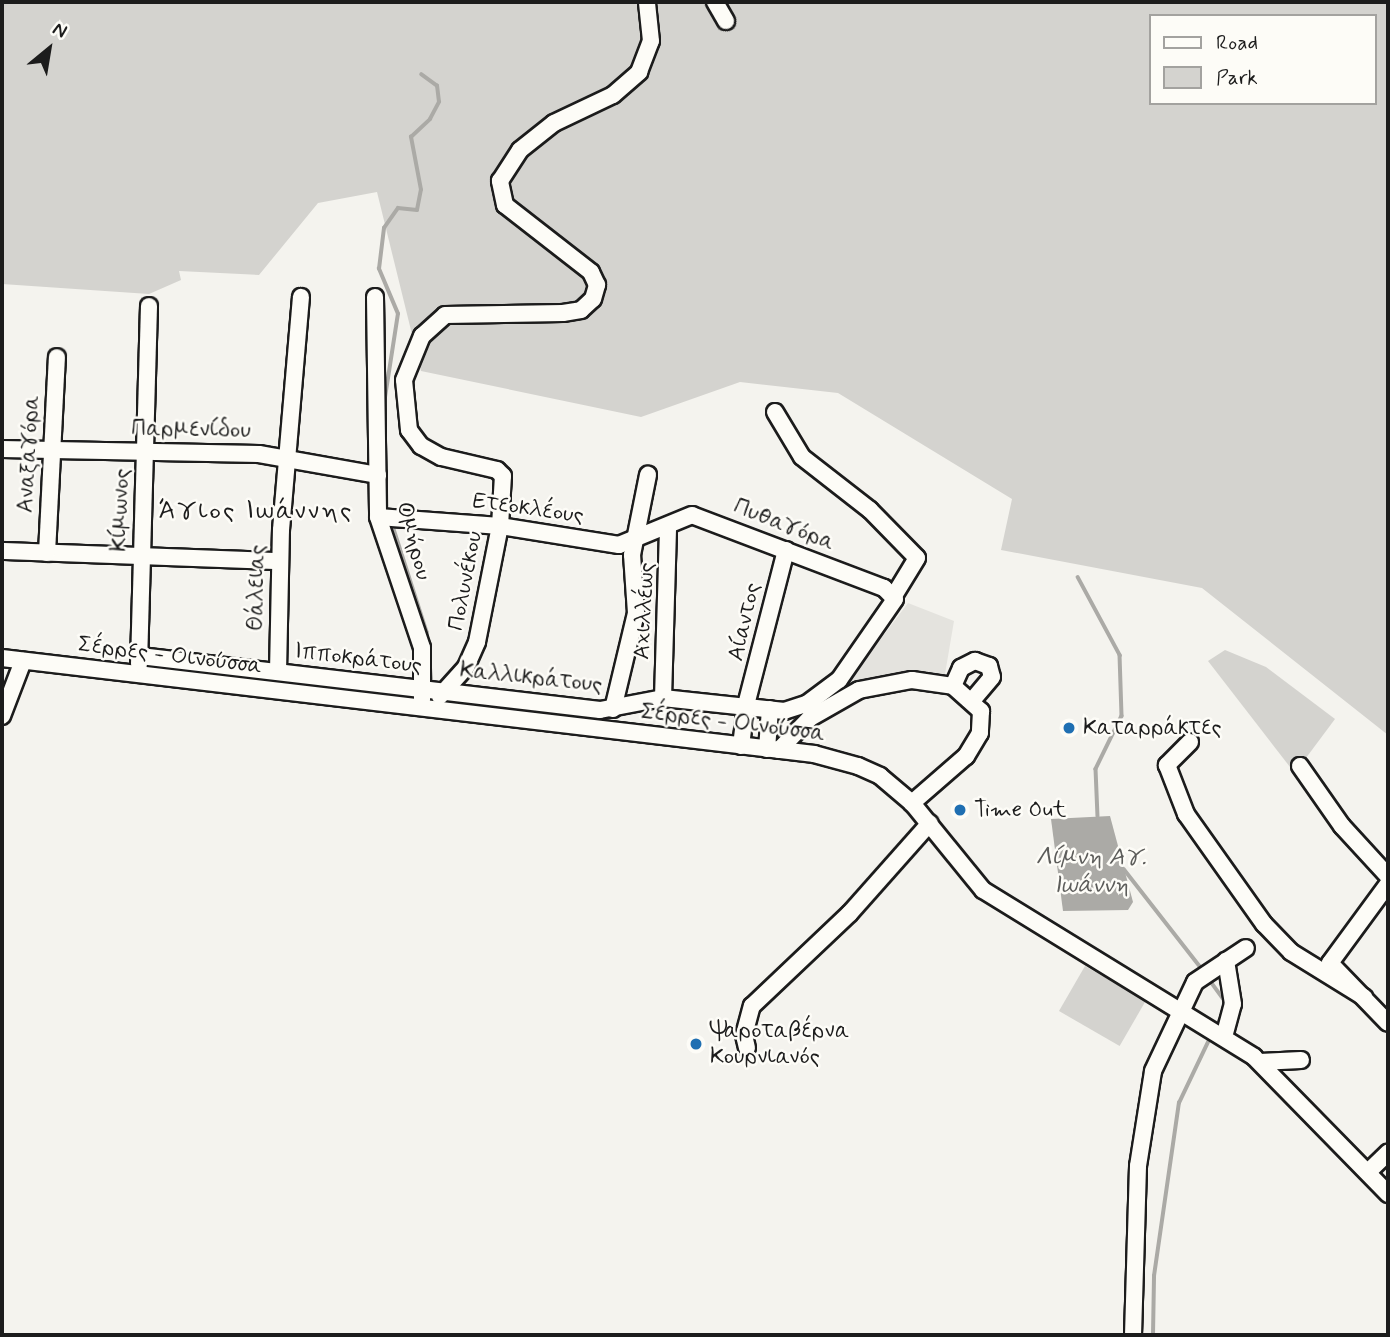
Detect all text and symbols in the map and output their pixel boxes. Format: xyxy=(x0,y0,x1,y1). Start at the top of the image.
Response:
north arrow xyxy=(14,14,84,84)
legend xyxy=(1148,14,1376,105)
text: N xyxy=(48,16,71,44)
text: Road xyxy=(1216,29,1258,57)
text: Park xyxy=(1216,64,1258,92)
street label: Αναξαγόρα xyxy=(12,394,46,514)
street label: Παρμενίδου xyxy=(131,415,251,445)
street label: Κίμωνος xyxy=(106,468,136,552)
street label: Ετεοκλέους xyxy=(471,488,585,530)
street label: Πυθαγόρα xyxy=(730,493,838,557)
district label: Άγιος Ιωάννης xyxy=(160,496,352,528)
street label: Ομήρου xyxy=(389,499,437,583)
street label: Πολυνέκου xyxy=(443,529,489,633)
street label: Θάλειας xyxy=(242,545,272,631)
street label: Αχιλλέως xyxy=(629,562,661,660)
street label: Αίαντος xyxy=(723,580,767,664)
street label: Σέρρες - Οινούσσα xyxy=(76,631,264,681)
street label: Ιπποκράτους xyxy=(293,637,423,681)
street label: Καλλικράτους xyxy=(458,657,604,699)
street label: Σέρρες - Οινούσσα xyxy=(639,698,827,748)
place label: Καταρράκτες xyxy=(1083,714,1222,742)
marker: Καταρράκτες xyxy=(1061,720,1077,736)
place label: Time Out xyxy=(974,796,1064,824)
marker: Time Out xyxy=(952,802,968,818)
water label: Λίμνη Αγ. Ιωάννη xyxy=(1035,844,1147,900)
place label: Ψαροταβέρνα Κουρνιανός xyxy=(710,1017,849,1071)
marker: Ψαροταβέρνα Κουρνιανός xyxy=(688,1036,704,1052)

